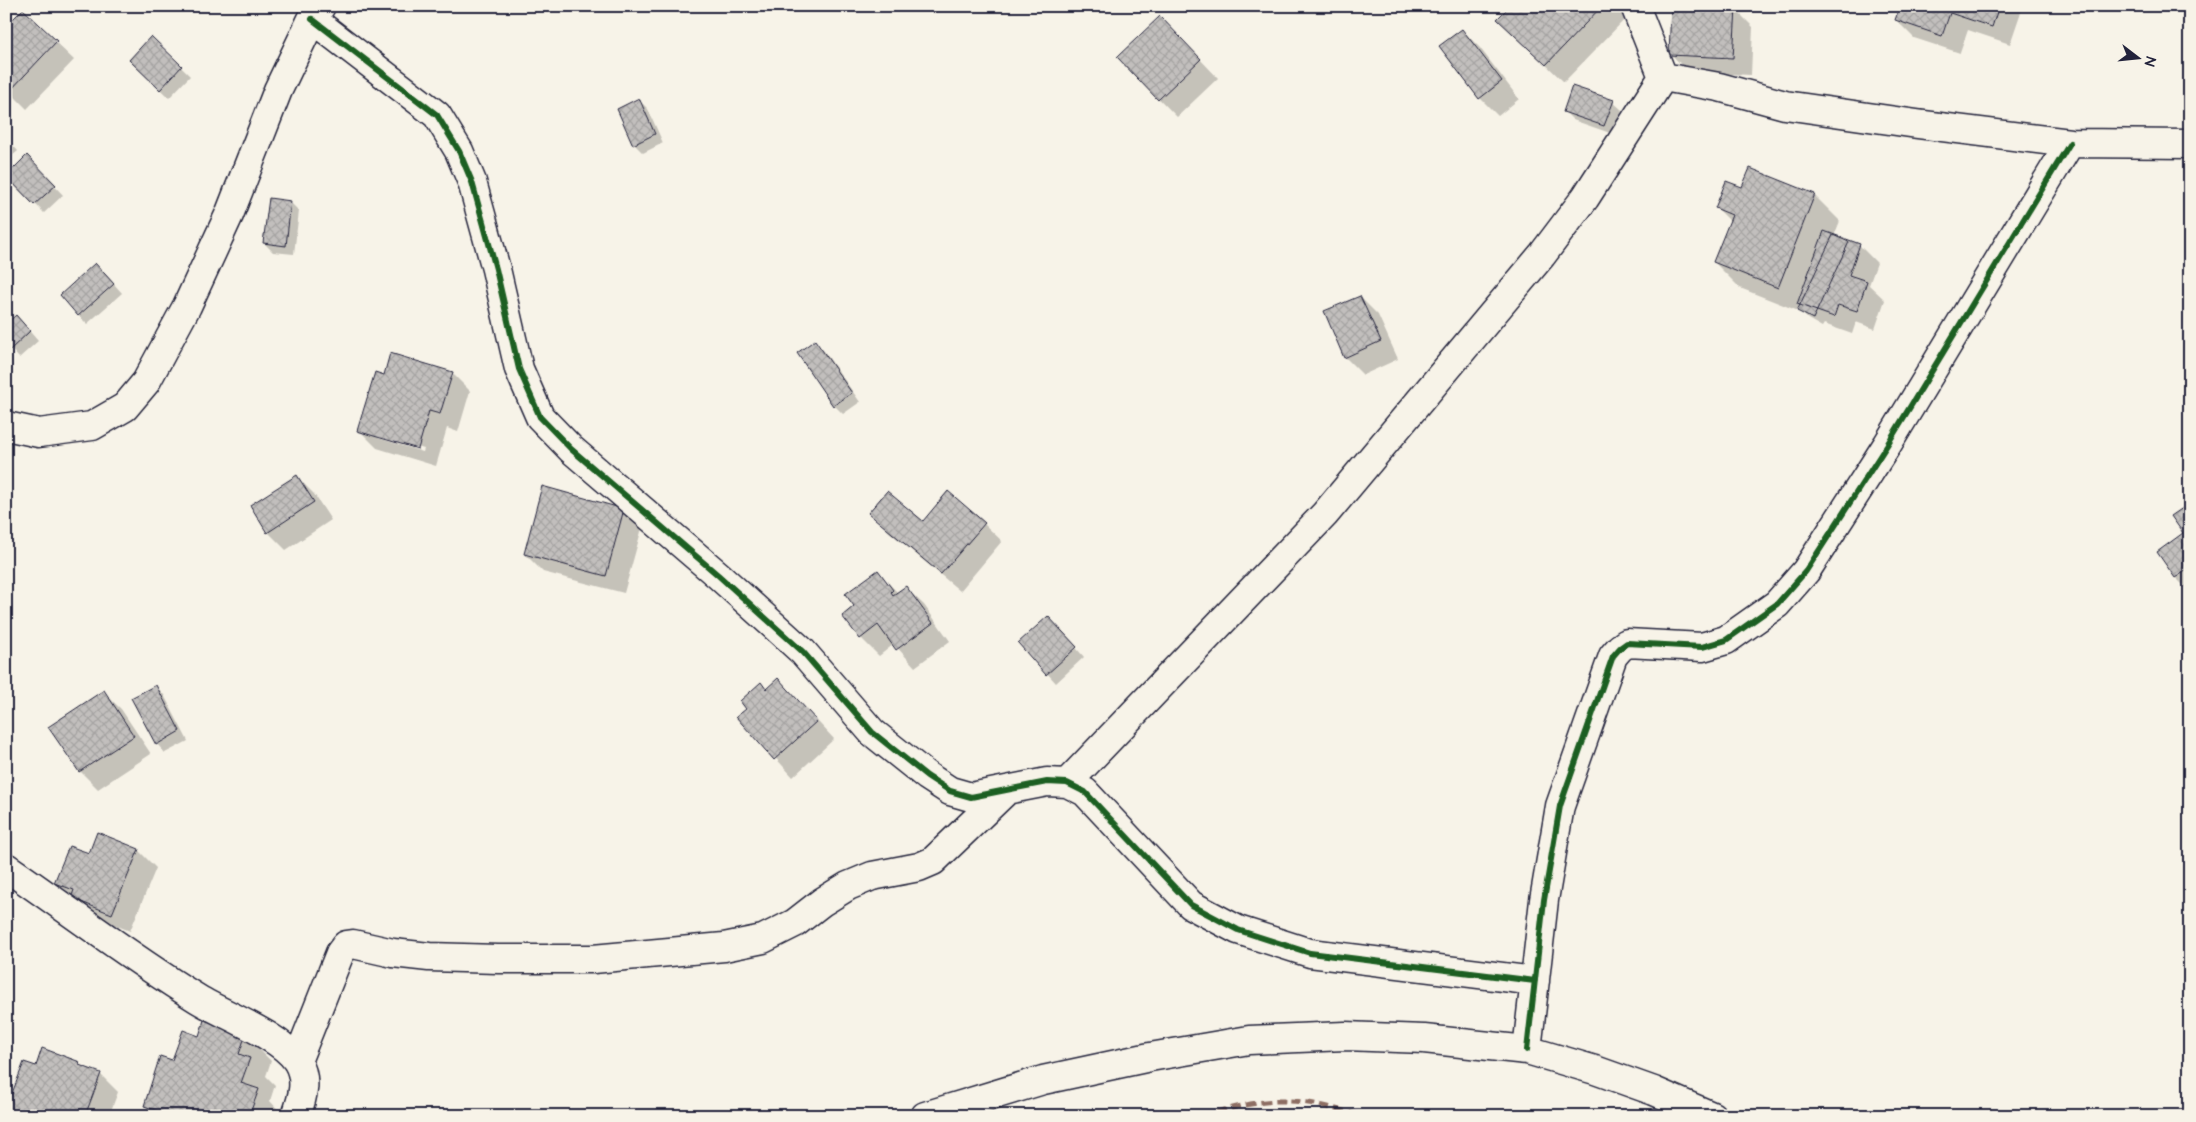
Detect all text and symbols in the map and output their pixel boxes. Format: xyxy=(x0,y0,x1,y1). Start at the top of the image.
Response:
north arrow xyxy=(2114,32,2164,82)
text: N xyxy=(2139,54,2160,68)

